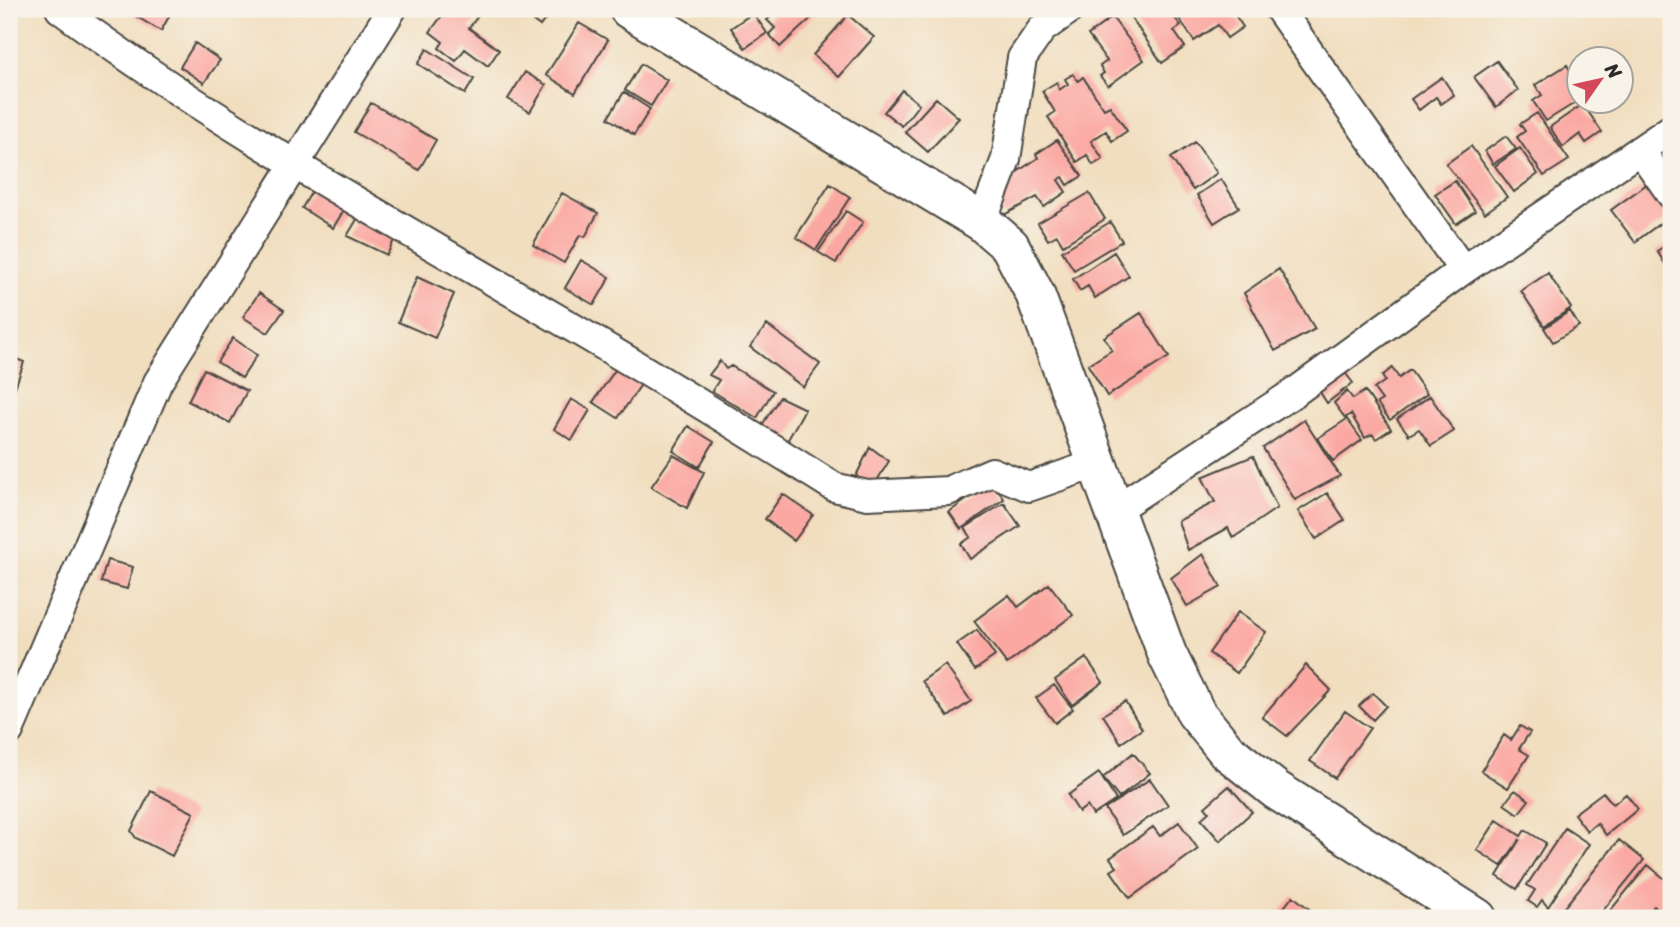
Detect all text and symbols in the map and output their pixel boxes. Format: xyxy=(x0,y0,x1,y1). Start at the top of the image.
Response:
north arrow xyxy=(1564,46,1634,116)
text: N xyxy=(1596,55,1632,86)

